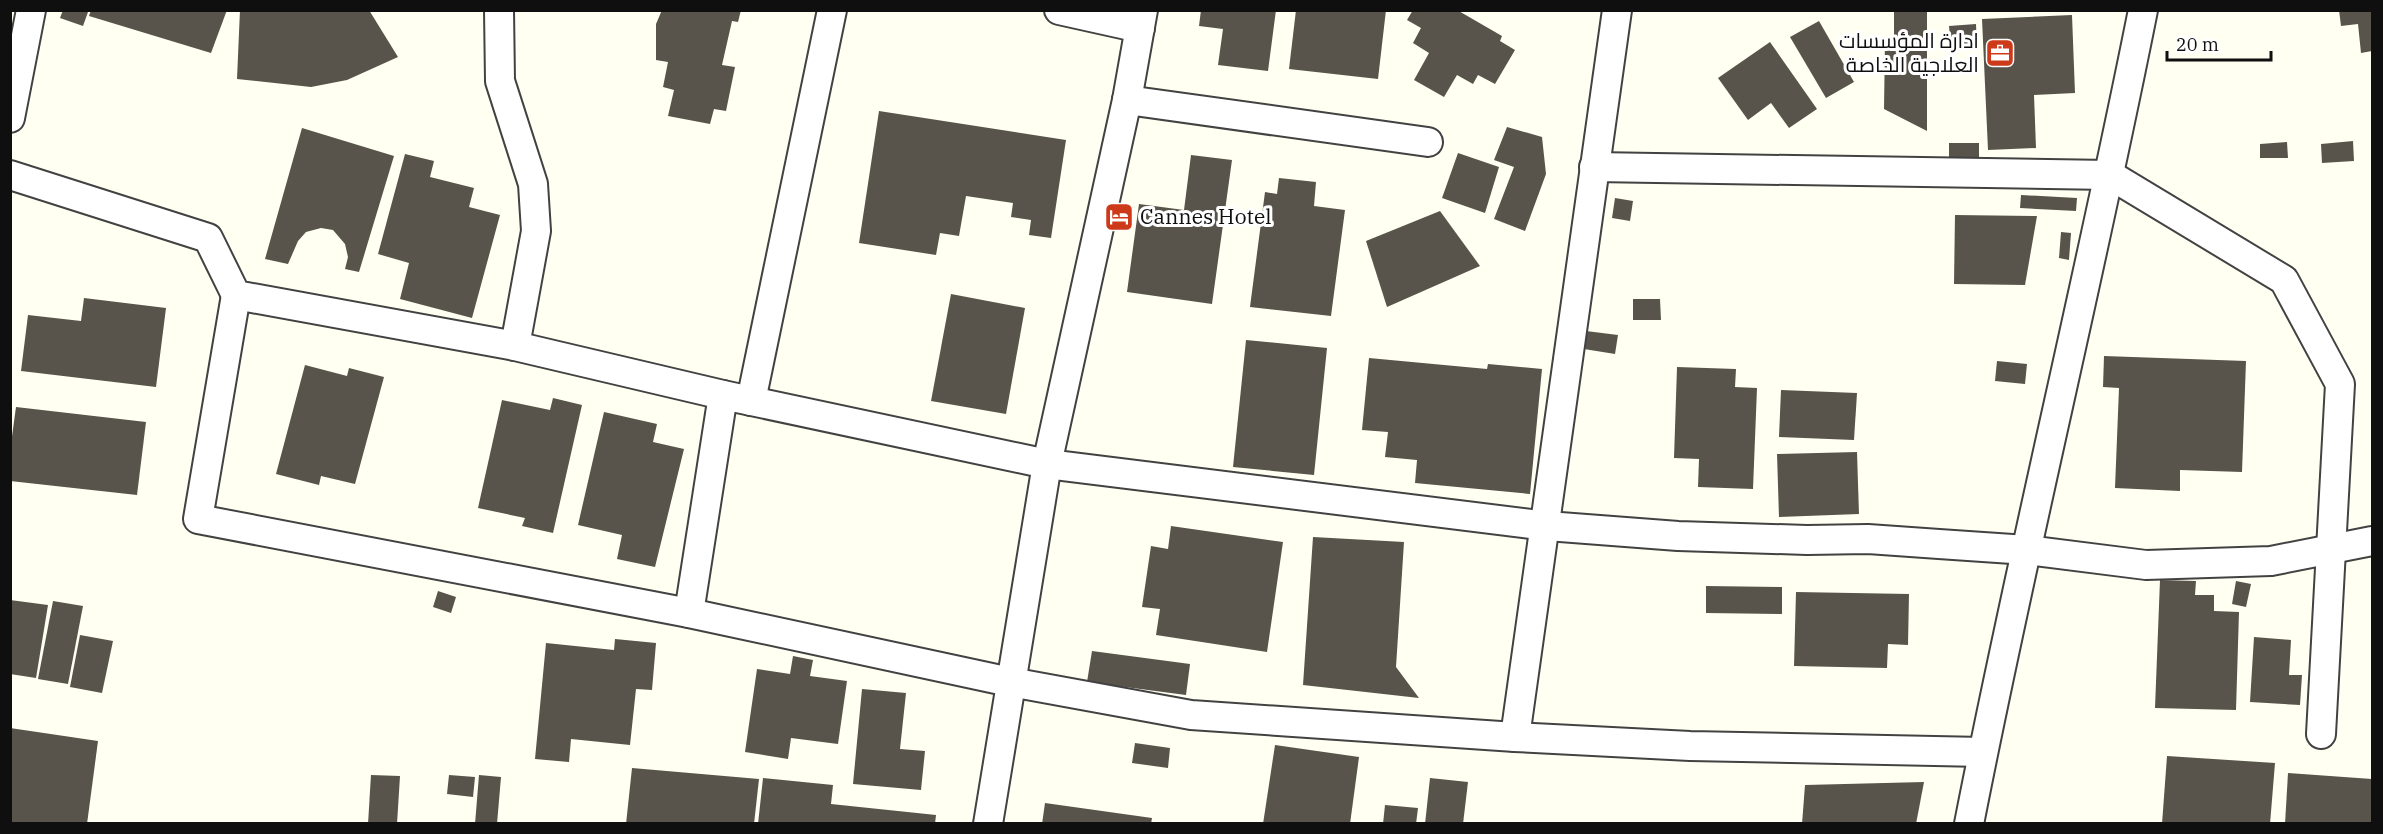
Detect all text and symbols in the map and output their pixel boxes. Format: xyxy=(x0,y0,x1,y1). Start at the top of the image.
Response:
scale bar xyxy=(2167,24,2270,62)
place label: ادارة المؤسسات العلاجية الخاصة xyxy=(1839,26,1979,78)
text: 20 m xyxy=(2176,33,2219,56)
office icon: ادارة المؤسسات العلاجية الخاصة xyxy=(1984,37,2016,69)
hotel icon: Cannes Hotel xyxy=(1103,201,1135,233)
place label: Cannes Hotel xyxy=(1140,202,1271,230)

